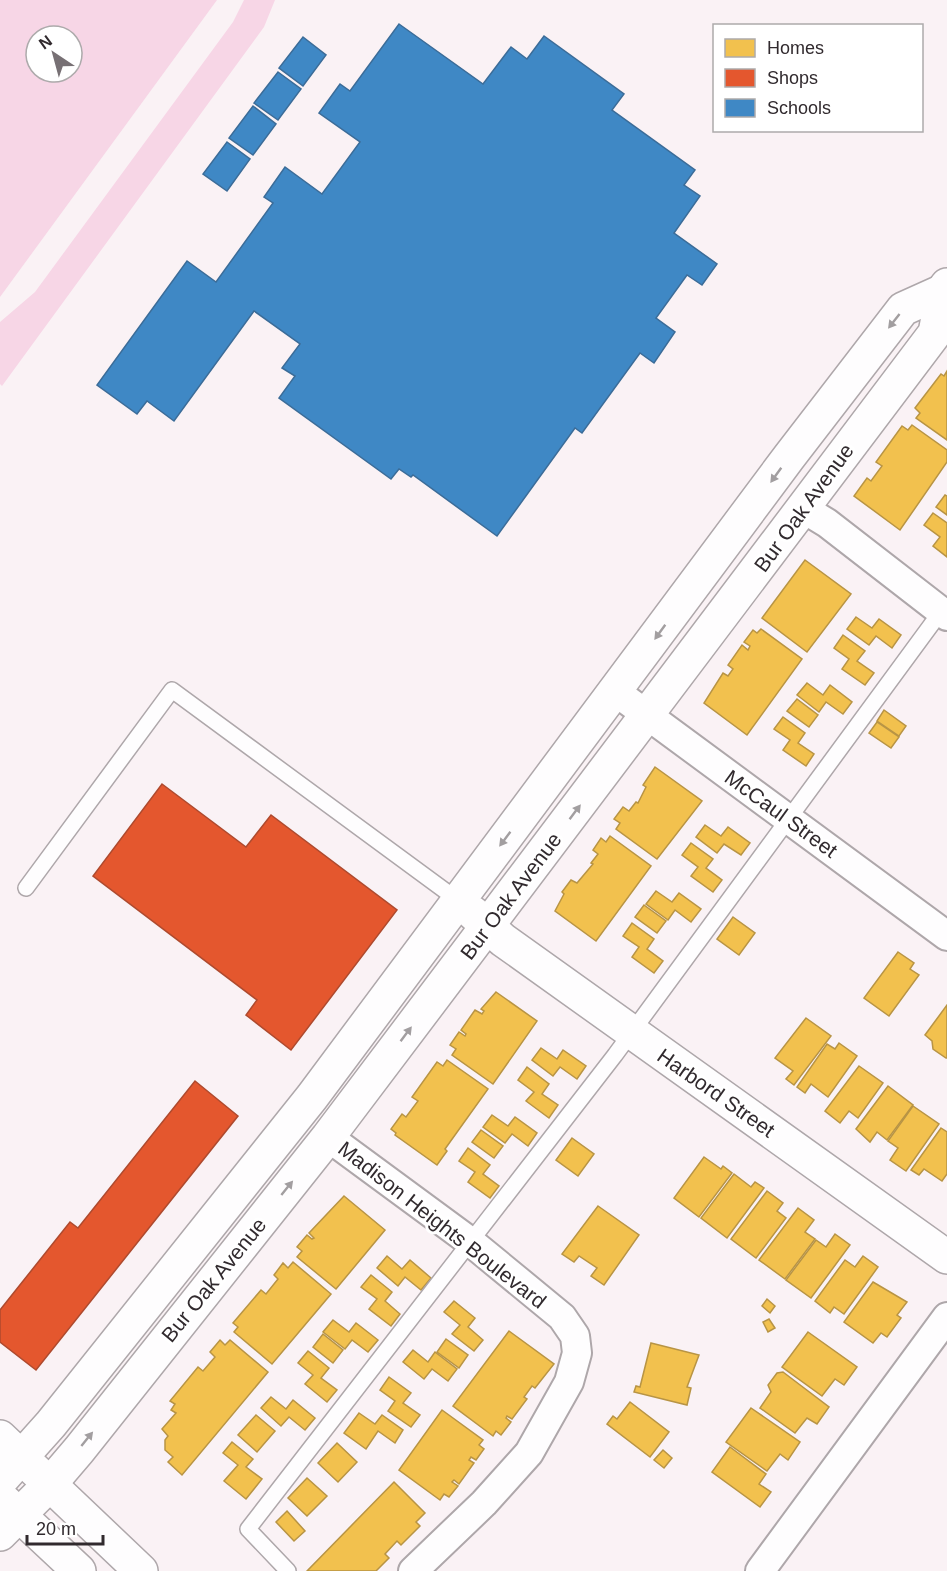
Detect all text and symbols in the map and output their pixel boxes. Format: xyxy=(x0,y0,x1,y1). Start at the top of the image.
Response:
north arrow xyxy=(24,24,84,84)
legend xyxy=(713,24,923,132)
text: N xyxy=(36,32,55,53)
text: Homes xyxy=(767,38,824,58)
text: Shops xyxy=(767,68,818,88)
text: Schools xyxy=(767,98,831,118)
one-way arrow xyxy=(889,313,901,328)
street label: Bur Oak Avenue xyxy=(749,439,858,576)
one-way arrow xyxy=(770,468,782,483)
one-way arrow xyxy=(654,625,666,640)
street label: McCaul Street xyxy=(721,765,842,862)
one-way arrow xyxy=(569,804,581,820)
street label: Bur Oak Avenue xyxy=(456,828,566,964)
one-way arrow xyxy=(499,831,512,847)
one-way arrow xyxy=(400,1026,412,1041)
street label: Harbord Street xyxy=(653,1044,779,1142)
street label: Madison Heights Boulevard xyxy=(334,1136,551,1313)
one-way arrow xyxy=(281,1180,294,1196)
street label: Bur Oak Avenue xyxy=(157,1213,271,1346)
one-way arrow xyxy=(81,1431,94,1447)
scale bar xyxy=(27,1508,104,1546)
text: 20 m xyxy=(36,1519,76,1539)

